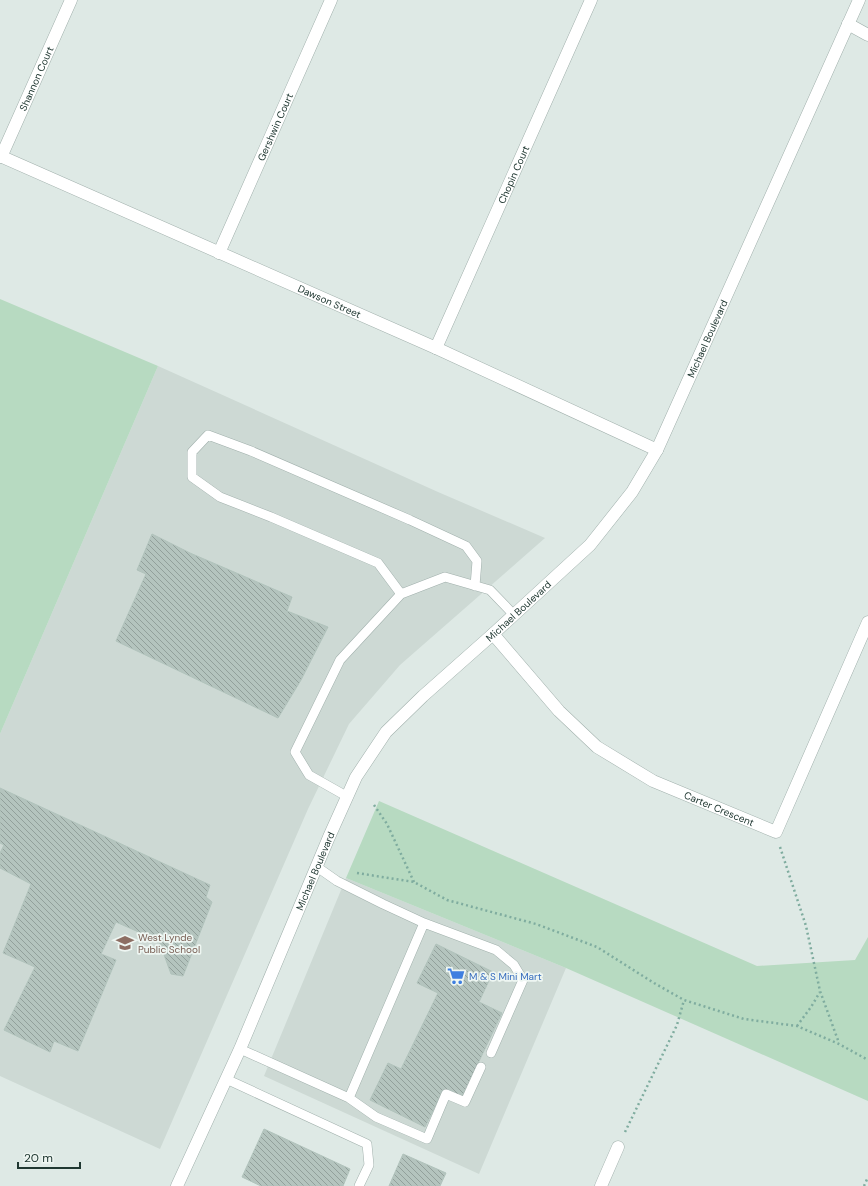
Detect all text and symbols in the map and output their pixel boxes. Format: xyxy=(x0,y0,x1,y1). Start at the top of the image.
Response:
street label: Shannon Court xyxy=(16,44,56,113)
street label: Gershwin Court xyxy=(254,91,296,163)
street label: Chopin Court xyxy=(495,143,532,206)
street label: Dawson Street xyxy=(296,282,363,321)
street label: Michael Boulevard xyxy=(684,298,730,380)
street label: Michael Boulevard xyxy=(483,578,554,644)
street label: Carter Crescent xyxy=(682,788,756,829)
street label: Michael Boulevard xyxy=(293,829,337,912)
place label: West Lynde Public School xyxy=(138,931,200,956)
school or university icon: West Lynde Public School xyxy=(115,933,135,953)
supermarket icon: M & S Mini Mart xyxy=(446,966,466,986)
place label: M & S Mini Mart xyxy=(469,970,542,983)
scale bar xyxy=(18,1144,80,1170)
text: 20 m xyxy=(24,1150,53,1166)

